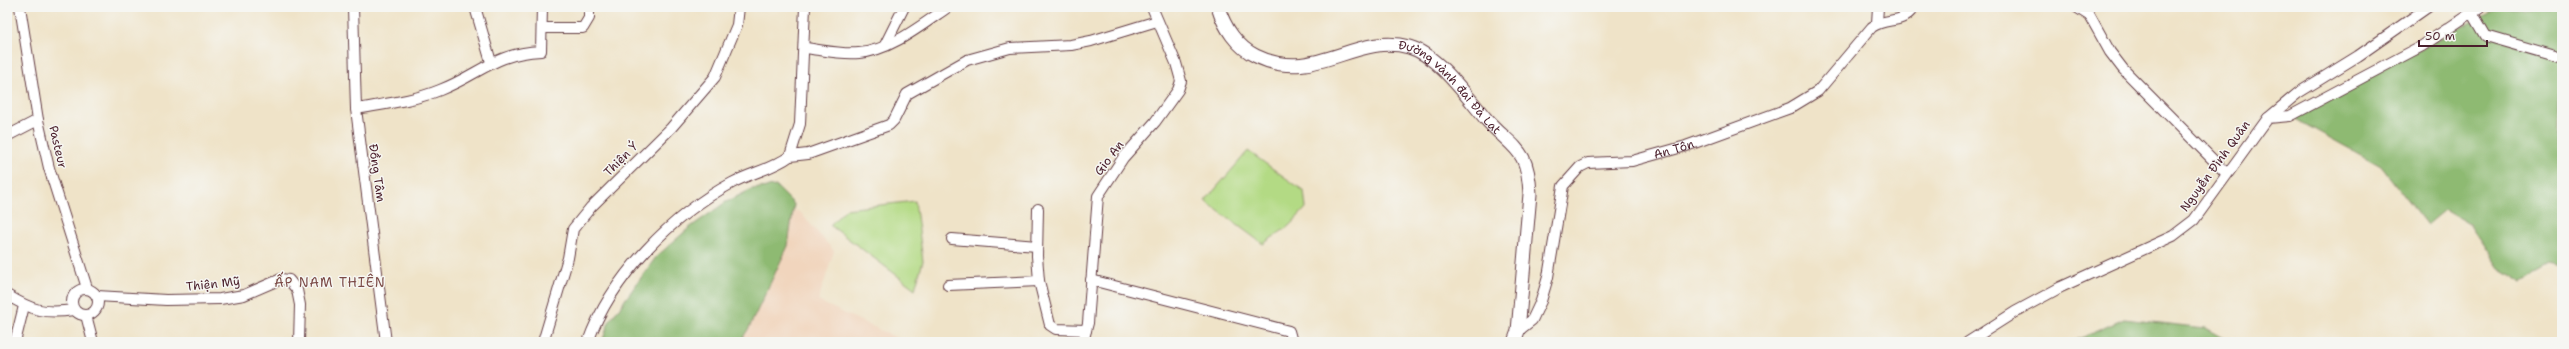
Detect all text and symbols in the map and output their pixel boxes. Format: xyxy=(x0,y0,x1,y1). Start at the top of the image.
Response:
scale bar xyxy=(2419,22,2487,48)
text: 50 m xyxy=(2425,28,2455,44)
street label: Đường vành đai Đà Lạt xyxy=(1397,37,1504,138)
street label: Nguyễn Đình Quân xyxy=(2177,117,2253,215)
street label: Pasteur xyxy=(45,124,71,170)
street label: An Tôn xyxy=(1652,136,1696,163)
street label: Gio An xyxy=(1091,137,1127,179)
street label: Thiện Ý xyxy=(600,138,642,180)
street label: Đồng Tâm xyxy=(365,143,389,203)
district label: ẤP NAM THIÊN xyxy=(274,271,386,291)
street label: Thiện Mỹ xyxy=(185,273,241,295)

